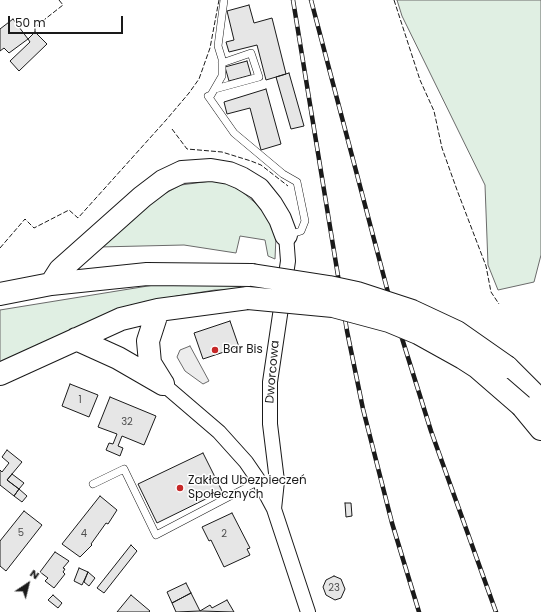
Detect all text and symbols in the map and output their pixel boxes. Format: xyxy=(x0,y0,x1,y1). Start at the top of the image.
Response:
scale bar xyxy=(10,8,125,34)
text: 50 m xyxy=(15,14,46,31)
street label: Dworcowa xyxy=(263,340,283,404)
place label: Bar Bis xyxy=(223,343,263,357)
marker: Bar Bis xyxy=(210,345,220,355)
house number: 1 xyxy=(78,394,82,406)
house number: 32 xyxy=(121,416,133,428)
place label: Zakład Ubezpieczeń Społecznych xyxy=(188,474,307,502)
marker: Zakład Ubezpieczeń Społecznych xyxy=(175,483,185,493)
house number: 5 xyxy=(18,527,24,539)
house number: 4 xyxy=(81,528,87,540)
house number: 2 xyxy=(221,528,227,540)
north arrow xyxy=(8,564,48,604)
text: N xyxy=(27,565,43,583)
house number: 23 xyxy=(328,582,340,594)

